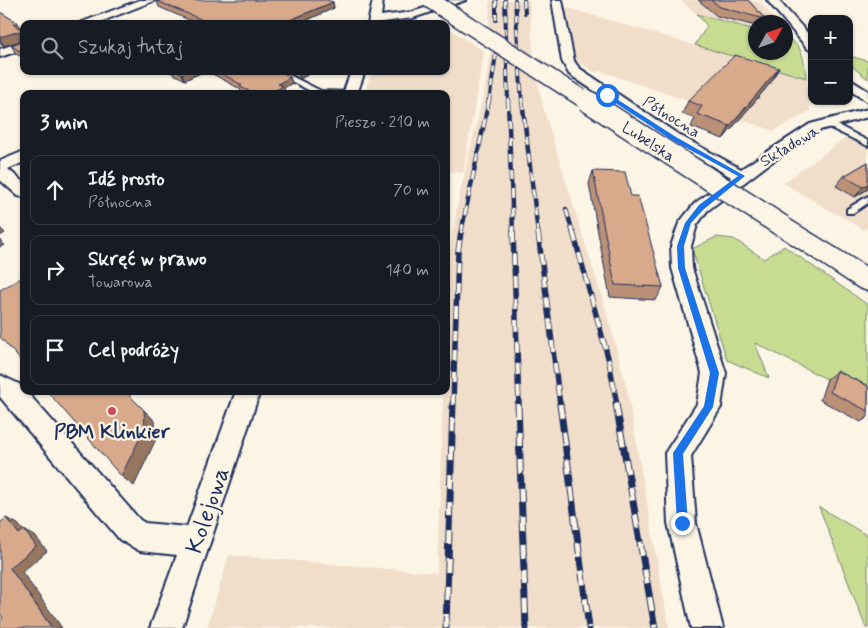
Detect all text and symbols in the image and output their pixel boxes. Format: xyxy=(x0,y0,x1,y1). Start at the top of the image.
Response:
north arrow xyxy=(748,15,793,60)
map controls xyxy=(808,15,853,105)
button: + xyxy=(808,15,853,60)
search box xyxy=(20,20,450,75)
icon: search xyxy=(38,34,66,62)
text: Szukaj tutaj xyxy=(78,35,183,60)
button: − xyxy=(808,60,853,105)
route start xyxy=(596,84,619,107)
street label: Północna xyxy=(638,91,704,143)
text: 3 min xyxy=(40,109,88,137)
text: Pieszo · 210 m xyxy=(335,112,430,133)
street label: Lubelska xyxy=(618,117,679,167)
street label: Składowa xyxy=(756,120,824,172)
text: Idź prosto xyxy=(88,167,165,192)
icon: ahead xyxy=(41,176,69,204)
text: 70 m xyxy=(393,180,429,201)
text: Północna xyxy=(88,192,152,213)
text: Skręć w prawo xyxy=(88,247,207,272)
icon: right xyxy=(41,256,69,284)
text: 140 m xyxy=(385,260,429,281)
text: Towarowa xyxy=(88,272,153,293)
icon: arrive xyxy=(41,336,69,364)
text: Cel podróży xyxy=(88,338,179,363)
marker: PBM Klinkier xyxy=(106,405,118,417)
place label: PBM Klinkier xyxy=(54,419,171,446)
street label: Kolejowa xyxy=(179,463,238,558)
route end xyxy=(671,512,694,535)

